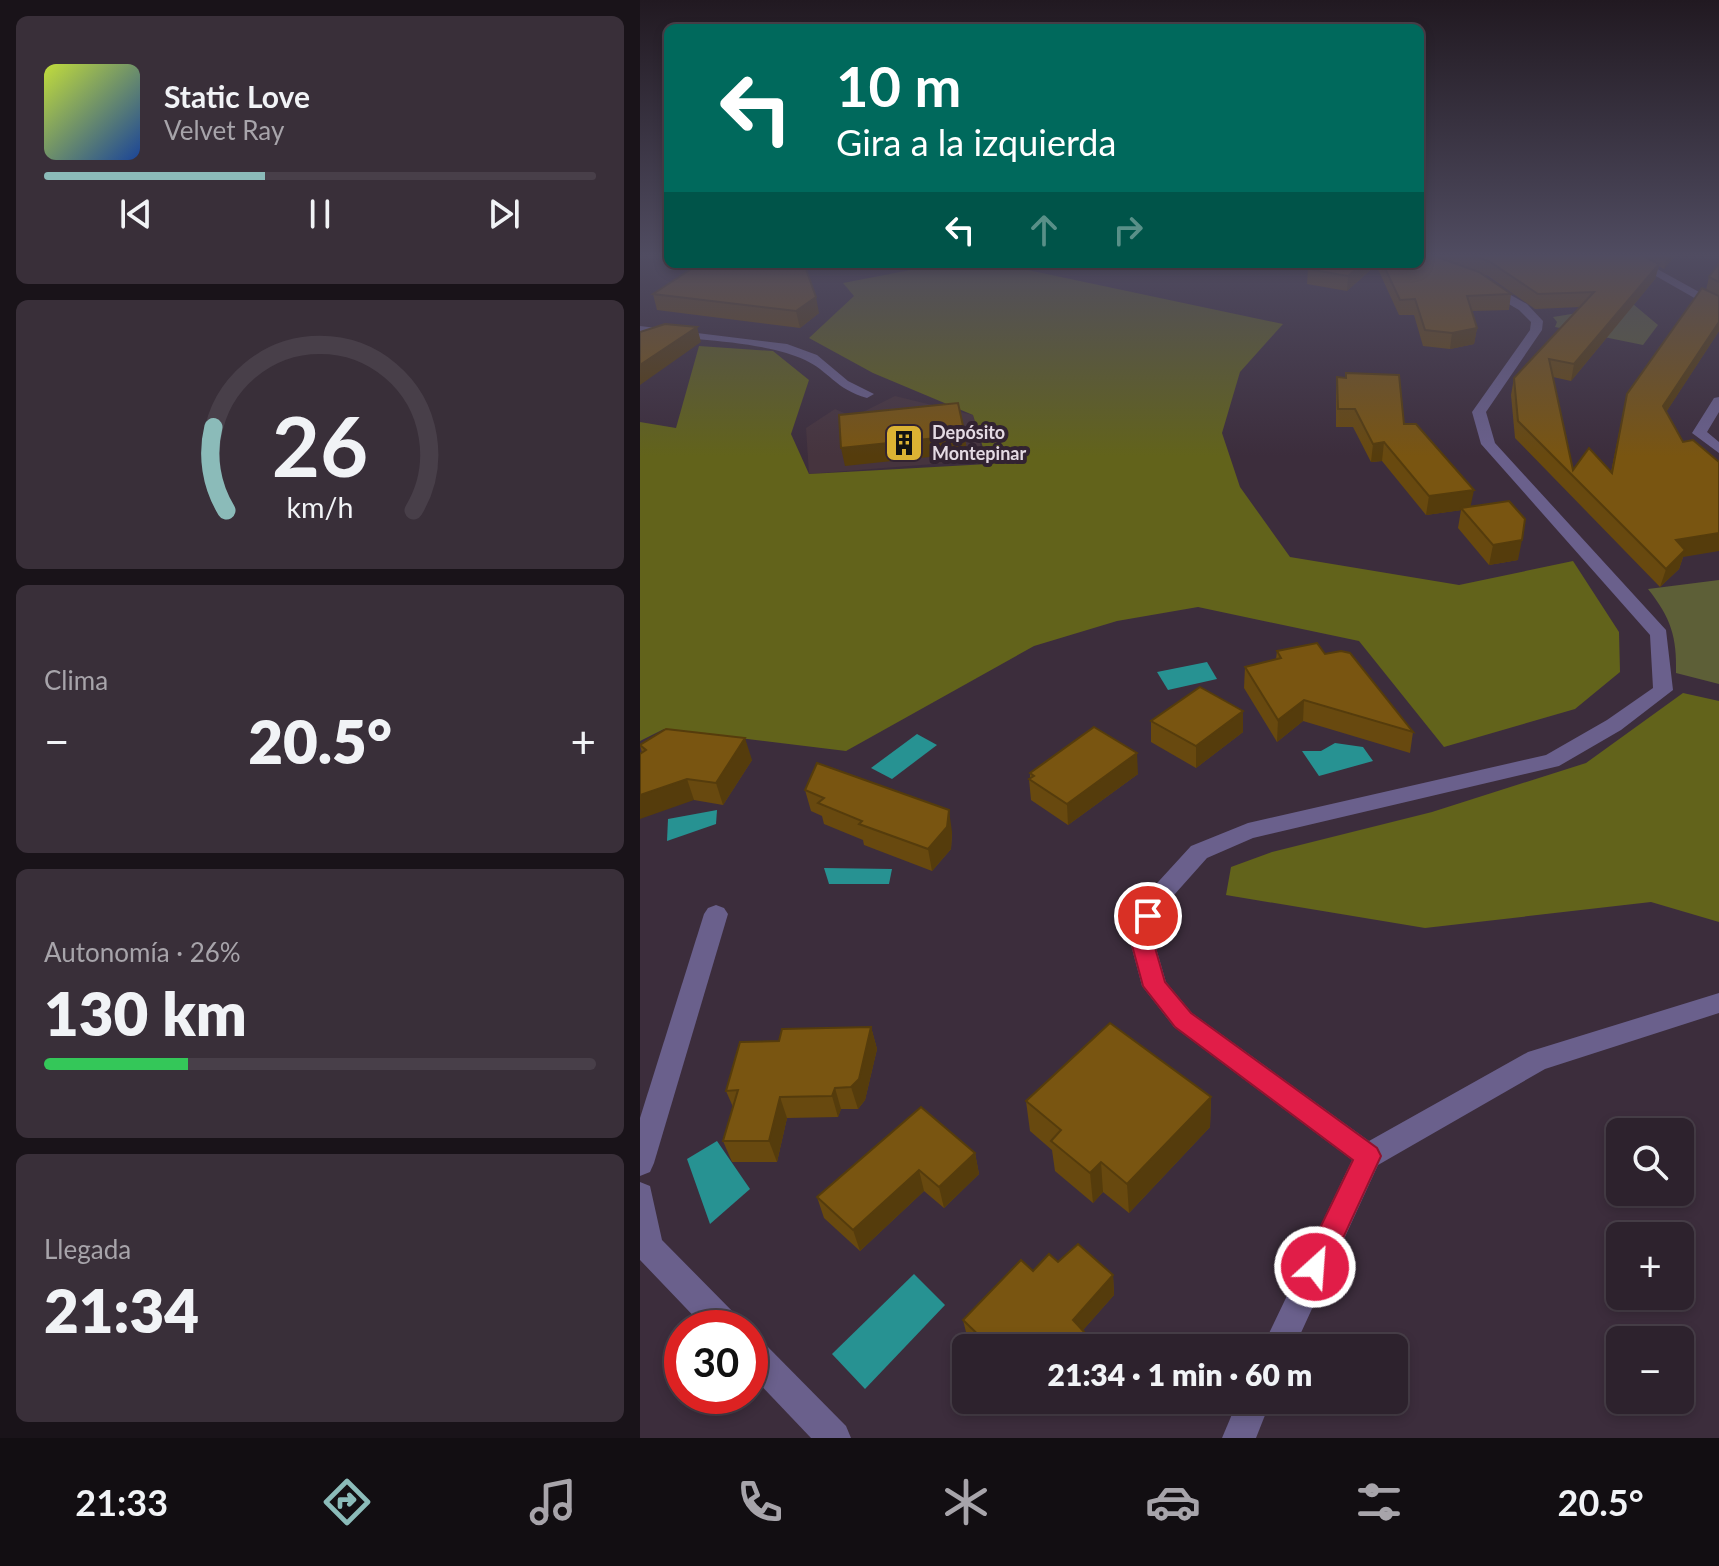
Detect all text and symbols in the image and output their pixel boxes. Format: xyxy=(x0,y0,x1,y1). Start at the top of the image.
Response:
text: 10 m xyxy=(836,52,961,119)
icon: left xyxy=(704,56,808,160)
text: Static Love xyxy=(164,78,310,114)
text: Velvet Ray xyxy=(164,114,284,146)
text: Gira a la izquierda xyxy=(836,120,1116,164)
icon: previous xyxy=(114,192,158,236)
icon: pause xyxy=(298,192,342,236)
icon: next xyxy=(482,192,526,236)
icon: left xyxy=(938,208,982,252)
icon: ahead xyxy=(1022,208,1066,252)
icon: right xyxy=(1106,208,1150,252)
text: 26 xyxy=(272,394,368,494)
place label: Depósito Montepinar xyxy=(932,421,1026,464)
building icon: Depósito Montepinar xyxy=(883,422,925,464)
text: km/h xyxy=(287,490,353,524)
text: Clima xyxy=(44,664,108,696)
text: 20.5° xyxy=(248,705,392,777)
text: − xyxy=(44,715,70,767)
text: + xyxy=(570,715,596,767)
pin xyxy=(1114,882,1182,950)
icon: arrive xyxy=(1126,894,1170,938)
text: Autonomía · 26% xyxy=(44,936,241,968)
text: 130 km xyxy=(44,977,247,1049)
map controls xyxy=(1606,1118,1694,1414)
button: search xyxy=(1606,1118,1694,1206)
button: + xyxy=(1606,1222,1694,1310)
position arrow xyxy=(1273,1225,1357,1309)
text: Llegada xyxy=(44,1233,131,1265)
text: 21:34 xyxy=(44,1274,199,1346)
speed limit sign: 30 xyxy=(664,1310,768,1414)
button: − xyxy=(1606,1326,1694,1414)
text: 21:34 · 1 min · 60 m xyxy=(1048,1356,1312,1392)
icon: directions xyxy=(319,1474,375,1530)
icon: music xyxy=(525,1474,581,1530)
icon: phone xyxy=(732,1474,788,1530)
icon: climate xyxy=(938,1474,994,1530)
icon: car xyxy=(1145,1474,1201,1530)
icon: filters xyxy=(1351,1474,1407,1530)
text: 21:33 xyxy=(75,1480,168,1524)
text: 20.5° xyxy=(1558,1480,1644,1524)

